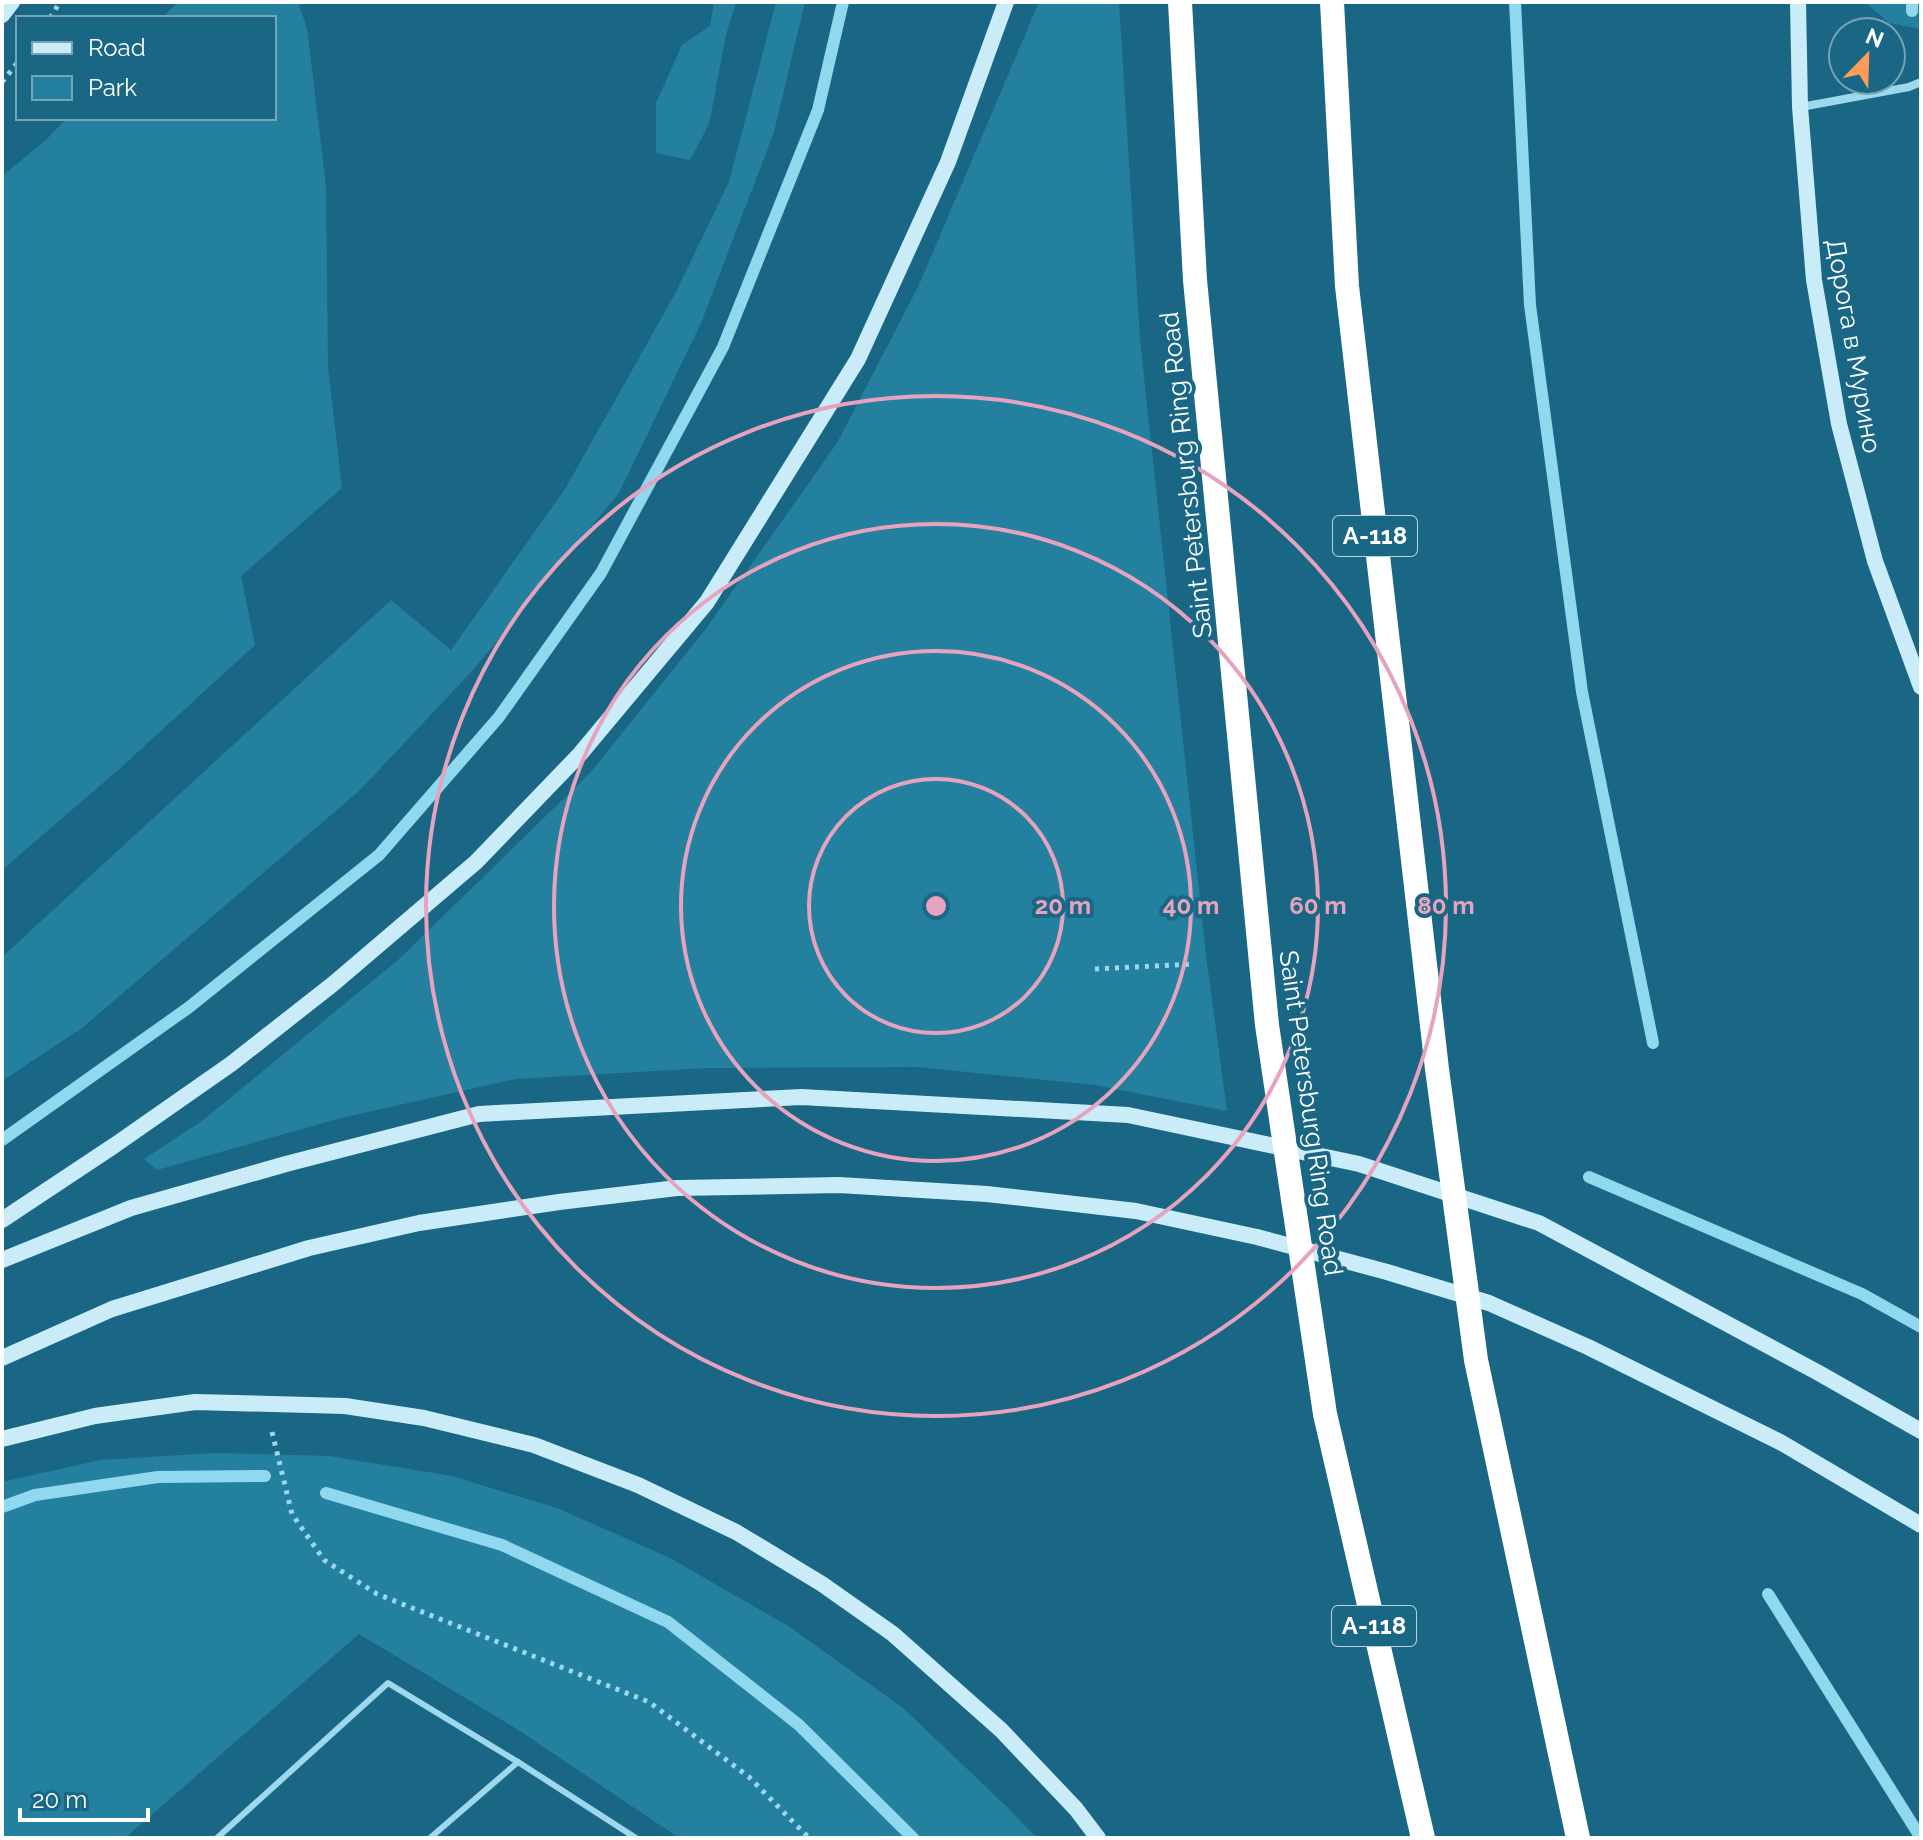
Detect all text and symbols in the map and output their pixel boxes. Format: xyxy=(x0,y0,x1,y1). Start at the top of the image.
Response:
legend xyxy=(16,16,276,120)
north arrow xyxy=(1827,16,1907,96)
text: N xyxy=(1862,22,1888,53)
text: Road xyxy=(88,33,146,62)
text: Park xyxy=(88,73,137,102)
street label: Дорога в Мурино xyxy=(1820,236,1888,456)
street label: Saint Petersburg Ring Road xyxy=(1154,310,1218,640)
road number: А-118 xyxy=(1333,516,1417,556)
text: 20 m xyxy=(1035,891,1091,920)
text: 40 m xyxy=(1163,891,1219,920)
text: 60 m xyxy=(1289,891,1347,920)
text: 80 m xyxy=(1417,891,1475,920)
centre of rings xyxy=(922,892,950,920)
street label: Saint Petersburg Ring Road xyxy=(1273,948,1349,1278)
road number: А-118 xyxy=(1332,1606,1416,1646)
scale bar xyxy=(20,1772,148,1822)
text: 20 m xyxy=(32,1785,87,1814)

